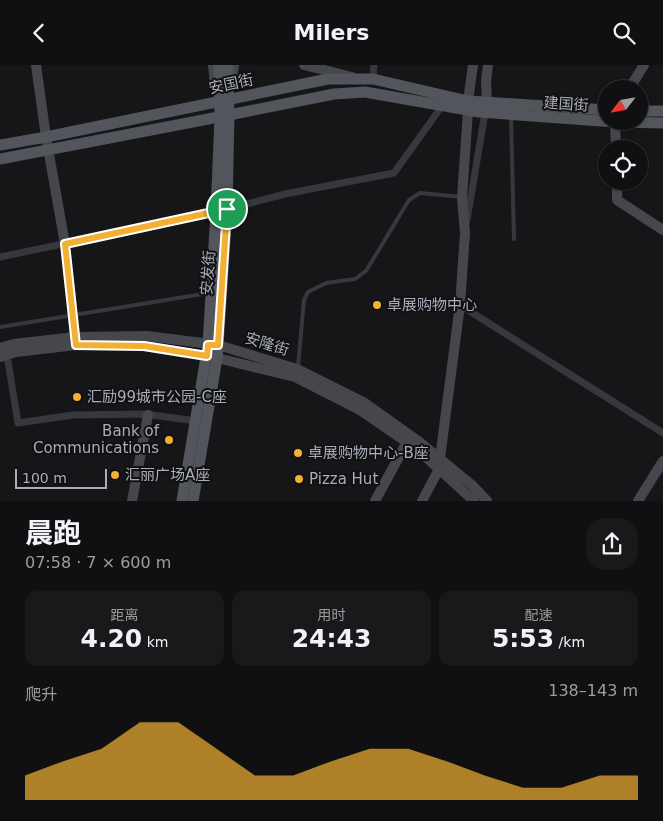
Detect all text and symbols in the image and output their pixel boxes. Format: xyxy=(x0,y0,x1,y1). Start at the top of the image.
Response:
icon: back xyxy=(25,19,53,47)
icon: search xyxy=(610,19,638,47)
text: Milers xyxy=(294,20,369,45)
street label: 安国街 xyxy=(207,71,255,97)
north arrow xyxy=(598,80,648,130)
map controls xyxy=(598,80,648,190)
street label: 建国街 xyxy=(543,93,589,115)
button: locate xyxy=(598,140,648,190)
pin xyxy=(206,188,248,230)
icon: arrive xyxy=(213,195,241,223)
street label: 安发街 xyxy=(197,250,219,296)
place label: 卓展购物中心 xyxy=(387,296,477,314)
marker: 卓展购物中心 xyxy=(371,299,383,311)
street label: 安隆街 xyxy=(243,329,291,359)
place label: 汇励99城市公园-C座 xyxy=(87,388,227,406)
marker: 汇励99城市公园-C座 xyxy=(71,391,83,403)
place label: Bank of Communications xyxy=(33,422,160,457)
marker: Bank of Communications xyxy=(163,434,175,446)
place label: 卓展购物中心-B座 xyxy=(308,444,429,462)
marker: 卓展购物中心-B座 xyxy=(292,447,304,459)
scale bar xyxy=(15,466,108,489)
place label: 汇丽广场A座 xyxy=(125,466,210,484)
marker: 汇丽广场A座 xyxy=(109,469,121,481)
text: 100 m xyxy=(22,470,67,486)
place label: Pizza Hut xyxy=(309,470,378,488)
marker: Pizza Hut xyxy=(293,473,305,485)
text: 晨跑 xyxy=(25,517,81,550)
button: share xyxy=(586,518,638,570)
text: 07:58 · 7 × 600 m xyxy=(25,553,171,572)
text: 距离 xyxy=(111,607,139,623)
text: 用时 xyxy=(318,607,346,623)
text: 配速 xyxy=(525,607,553,623)
text: 4.20 xyxy=(81,624,142,653)
text: 24:43 xyxy=(292,624,371,653)
text: 5:53 xyxy=(492,624,554,653)
text: km xyxy=(142,634,168,650)
text: /km xyxy=(554,634,585,650)
text: 138–143 m xyxy=(548,681,638,700)
text: 爬升 xyxy=(25,685,57,704)

